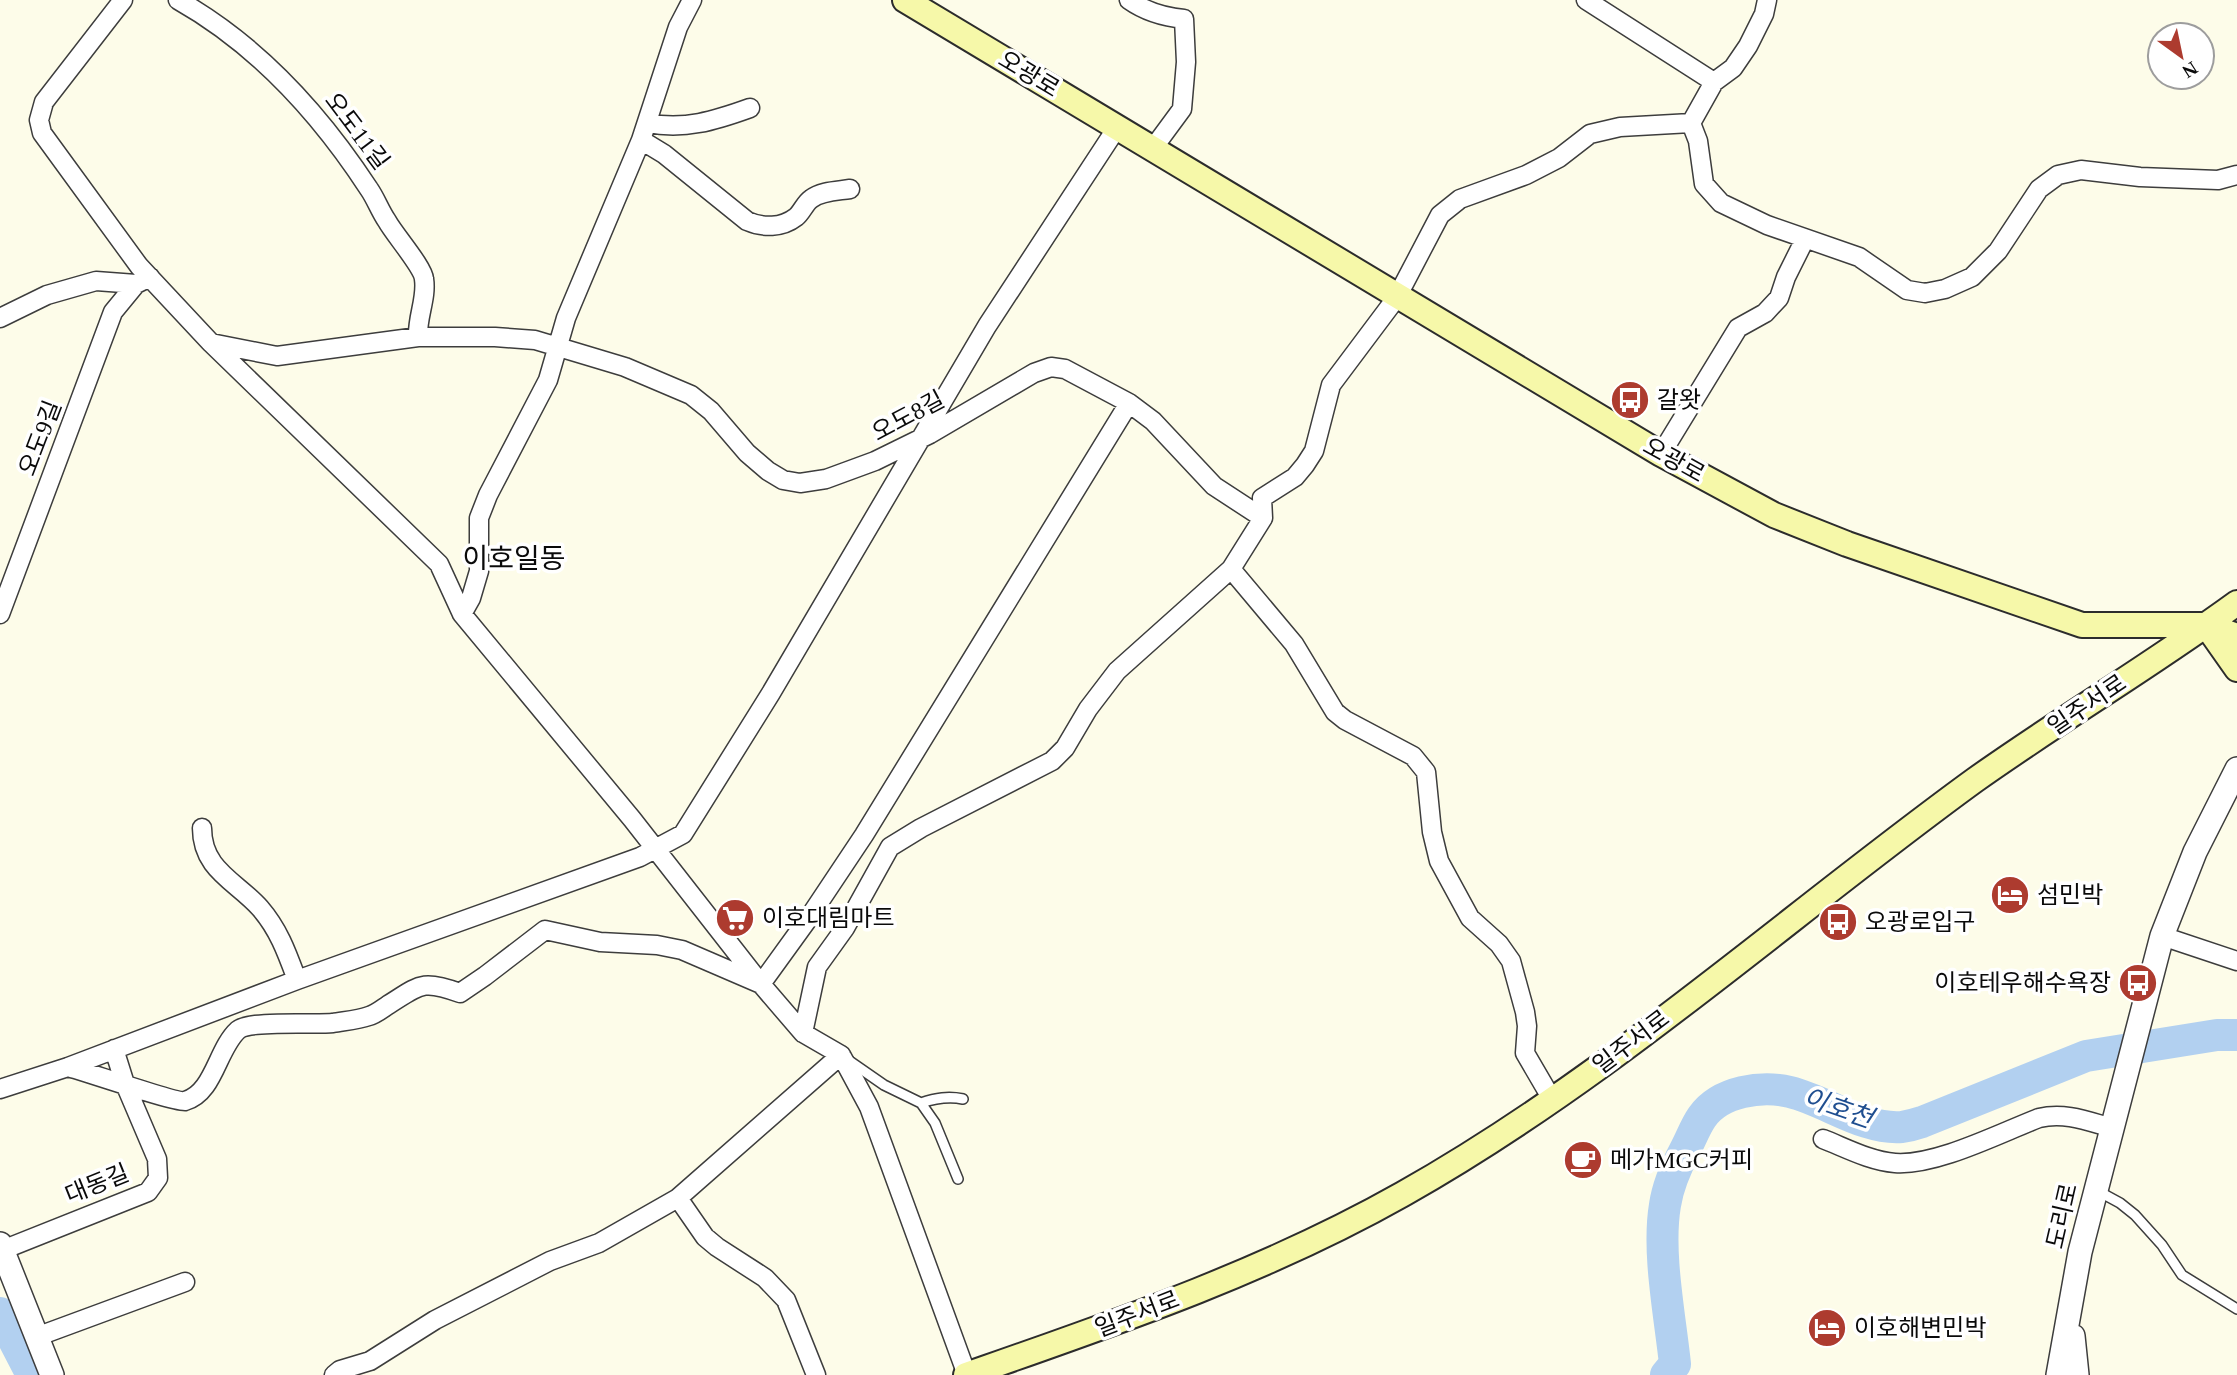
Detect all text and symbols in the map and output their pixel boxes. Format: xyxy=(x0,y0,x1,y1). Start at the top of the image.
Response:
north arrow xyxy=(2146,21,2216,91)
street label: 오광로 xyxy=(994,46,1064,102)
text: N xyxy=(2178,57,2201,83)
street label: 오도11길 xyxy=(320,87,394,175)
bus stop icon: 갈왓 xyxy=(1609,379,1651,421)
street label: 오도8길 xyxy=(867,386,949,446)
place label: 갈왓 xyxy=(1657,387,1701,413)
street label: 오도9길 xyxy=(14,397,66,479)
street label: 오광로 xyxy=(1639,433,1709,487)
district label: 이호일동 xyxy=(462,543,566,574)
street label: 일주서로 xyxy=(2043,670,2131,740)
hotel icon: 섬민박 xyxy=(1989,874,2031,916)
place label: 섬민박 xyxy=(2037,882,2103,908)
supermarket icon: 이호대림마트 xyxy=(714,897,756,939)
bus stop icon: 오광로입구 xyxy=(1817,901,1859,943)
place label: 이호대림마트 xyxy=(762,905,894,931)
place label: 오광로입구 xyxy=(1865,909,1975,935)
bus stop icon: 이호테우해수욕장 xyxy=(2117,962,2159,1004)
place label: 이호테우해수욕장 xyxy=(1934,970,2111,996)
street label: 일주서로 xyxy=(1588,1005,1674,1079)
water label: 이호천 xyxy=(1799,1083,1880,1134)
cafe icon: 메가MGC커피 xyxy=(1562,1139,1604,1181)
place label: 메가MGC커피 xyxy=(1610,1147,1753,1173)
street label: 대동길 xyxy=(61,1160,133,1208)
street label: 도리로 xyxy=(2042,1181,2082,1251)
street label: 일주서로 xyxy=(1091,1286,1183,1342)
hotel icon: 이호해변민박 xyxy=(1806,1307,1848,1349)
place label: 이호해변민박 xyxy=(1854,1315,1986,1341)

